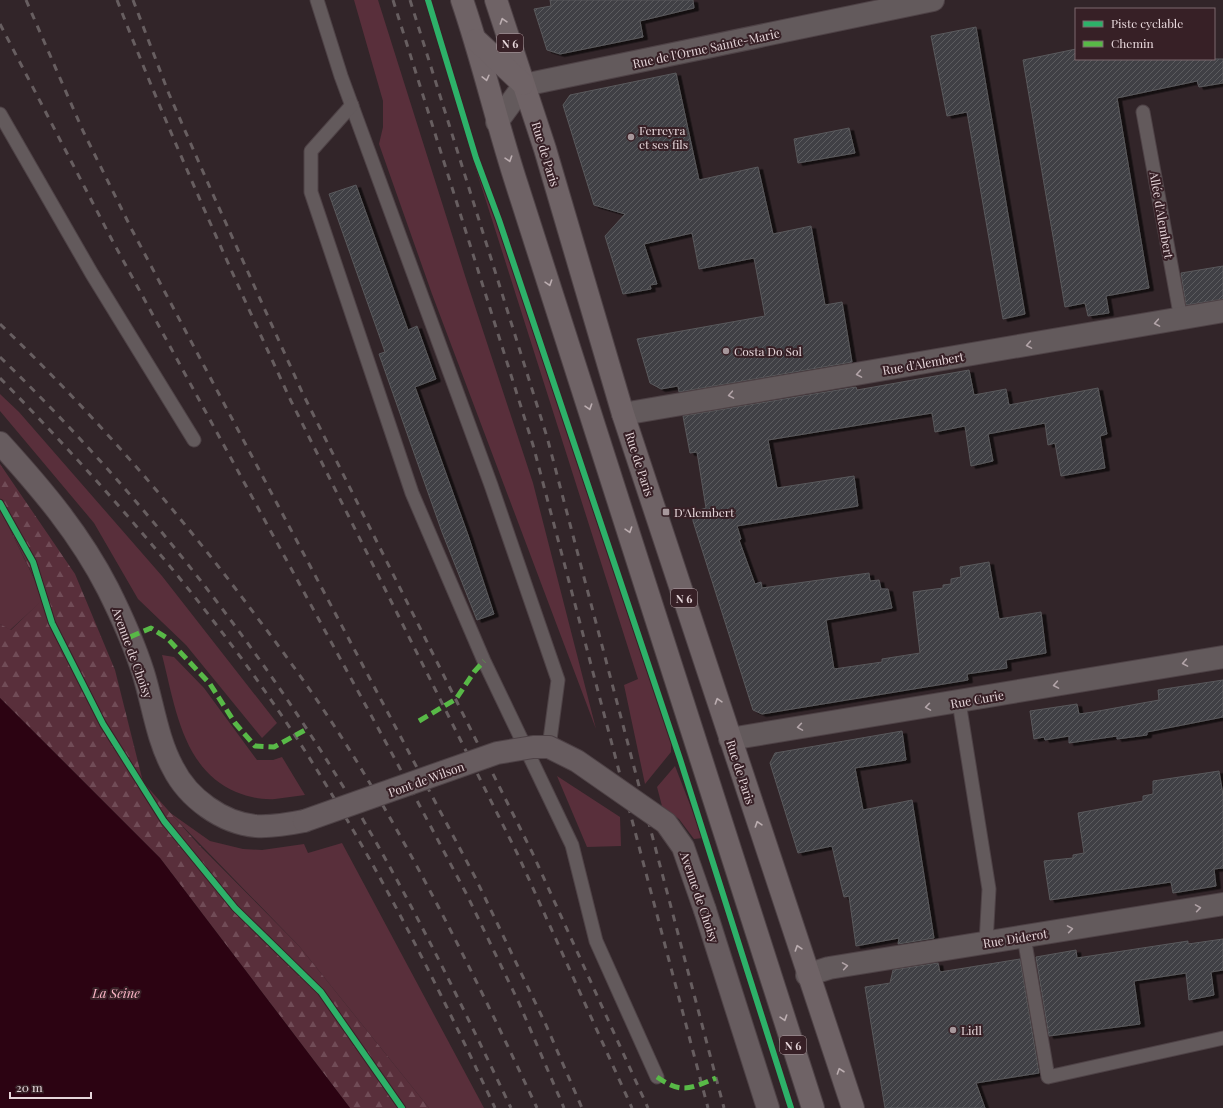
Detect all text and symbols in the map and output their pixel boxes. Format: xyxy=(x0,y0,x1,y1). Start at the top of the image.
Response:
legend xyxy=(1075,8,1215,60)
text: Piste cyclable xyxy=(1111,15,1183,31)
one-way arrow xyxy=(499,18,508,25)
street label: Rue de l'Orme Sainte-Marie xyxy=(631,25,781,71)
road number: N 6 xyxy=(497,34,523,52)
text: Chemin xyxy=(1111,35,1154,51)
one-way arrow xyxy=(481,75,489,81)
street label: Rue de Paris xyxy=(529,120,563,188)
place label: Ferreyra et ses fils xyxy=(639,122,688,152)
marker: Ferreyra et ses fils xyxy=(626,132,636,142)
one-way arrow xyxy=(504,156,512,163)
street label: Allée d'Alembert xyxy=(1146,169,1178,260)
one-way arrow xyxy=(544,279,553,286)
one-way arrow xyxy=(1154,318,1160,327)
one-way arrow xyxy=(1026,340,1032,349)
place label: Costa Do Sol xyxy=(734,343,802,359)
marker: Costa Do Sol xyxy=(721,346,731,356)
street label: Rue d'Alembert xyxy=(881,348,966,378)
one-way arrow xyxy=(856,369,863,377)
one-way arrow xyxy=(728,390,734,399)
one-way arrow xyxy=(584,403,593,410)
street label: Rue de Paris xyxy=(622,430,658,498)
place label: D'Alembert xyxy=(674,504,735,520)
marker: D'Alembert xyxy=(661,507,671,517)
one-way arrow xyxy=(624,527,633,534)
road number: N 6 xyxy=(671,589,697,607)
street label: Avenue de Choisy xyxy=(109,604,157,701)
one-way arrow xyxy=(1181,658,1188,667)
one-way arrow xyxy=(1053,680,1060,689)
street label: Rue Curie xyxy=(949,686,1005,712)
one-way arrow xyxy=(714,697,722,704)
one-way arrow xyxy=(925,702,931,711)
one-way arrow xyxy=(797,722,803,731)
street label: Rue de Paris xyxy=(723,738,759,806)
street label: Pont de Wilson xyxy=(386,758,466,800)
one-way arrow xyxy=(754,821,763,828)
street label: Avenue de Choisy xyxy=(677,848,723,945)
one-way arrow xyxy=(1195,904,1202,913)
street label: Rue Diderot xyxy=(982,925,1049,951)
one-way arrow xyxy=(1067,925,1073,934)
one-way arrow xyxy=(795,945,803,952)
one-way arrow xyxy=(842,962,848,971)
water label: La Seine xyxy=(91,984,140,1001)
one-way arrow xyxy=(779,1015,788,1022)
place label: Lidl xyxy=(961,1022,983,1038)
marker: Lidl xyxy=(948,1025,958,1035)
road number: N 6 xyxy=(780,1036,806,1054)
one-way arrow xyxy=(836,1068,845,1075)
scale bar xyxy=(10,1074,91,1100)
text: 20 m xyxy=(16,1079,43,1095)

